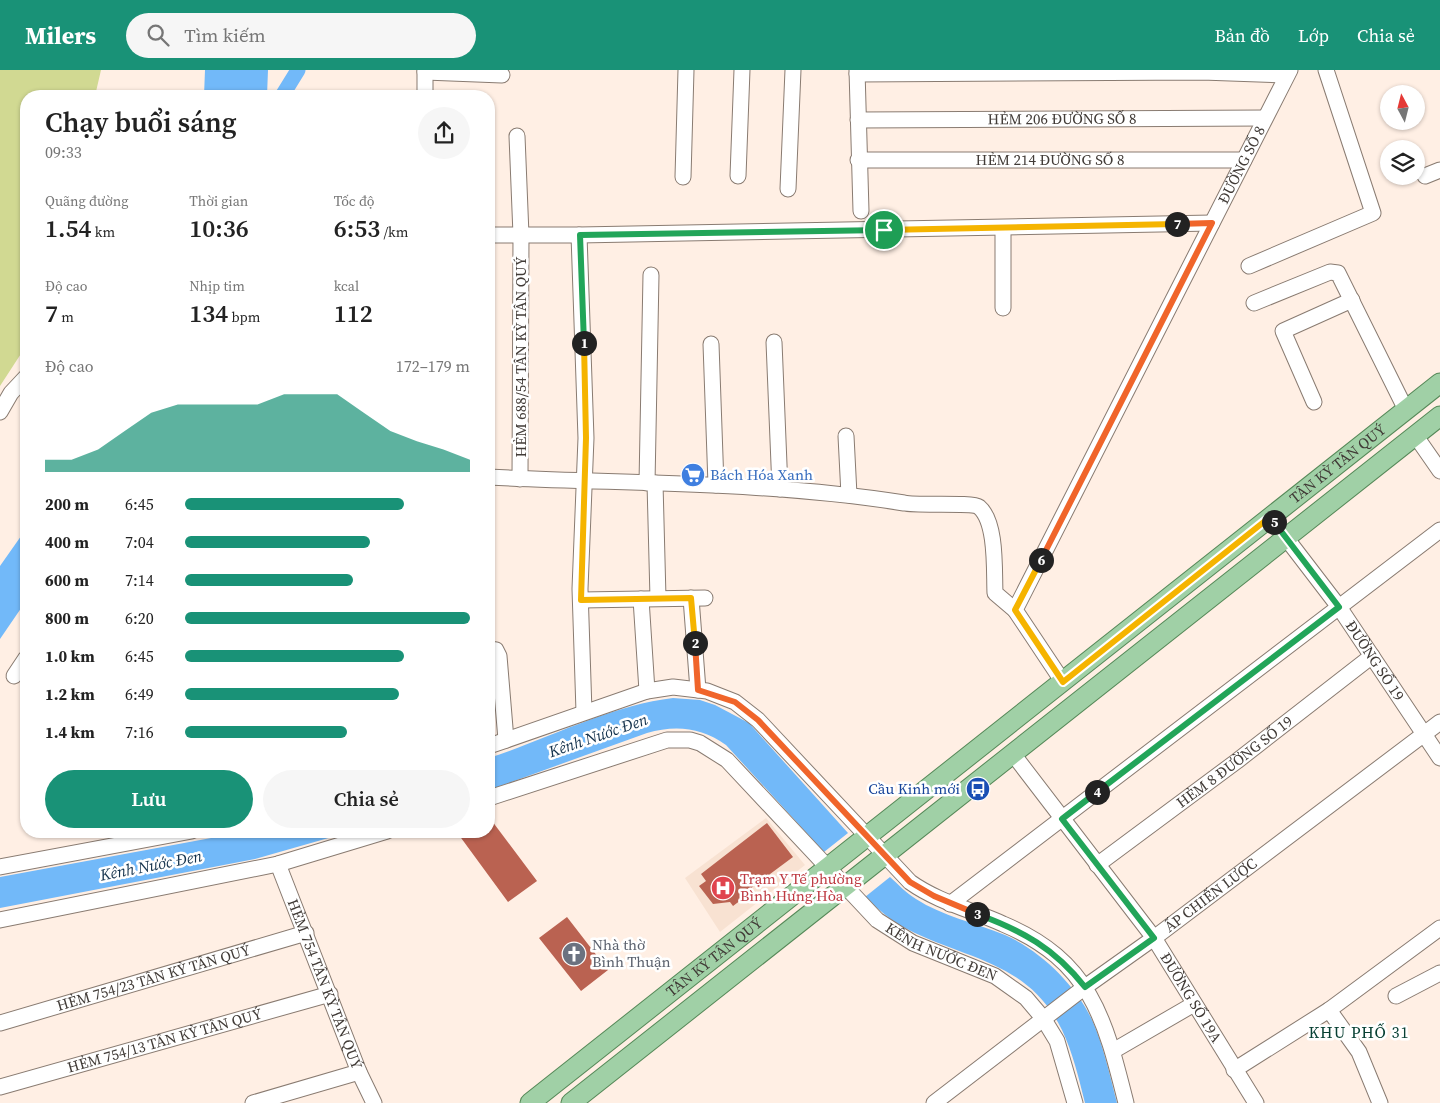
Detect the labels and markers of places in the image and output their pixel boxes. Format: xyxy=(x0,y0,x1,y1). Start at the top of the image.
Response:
pin xyxy=(863,209,905,251)
pin: 7 xyxy=(1164,212,1190,236)
pin: 1 xyxy=(572,330,596,356)
supermarket icon: Bách Hóa Xanh xyxy=(680,462,706,488)
place label: Bách Hóa Xanh xyxy=(710,464,813,485)
pin: 5 xyxy=(1262,510,1286,534)
pin: 6 xyxy=(1028,548,1054,572)
pin: 2 xyxy=(682,630,708,656)
bus stop icon: Cầu Kinh mới xyxy=(965,776,991,802)
place label: Cầu Kinh mới xyxy=(868,778,960,799)
pin: 4 xyxy=(1084,780,1110,804)
place label: Trạm Y Tế phường Bình Hưng Hòa xyxy=(740,868,862,906)
hospital icon: Trạm Y Tế phường Bình Hưng Hòa xyxy=(710,875,736,901)
pin: 3 xyxy=(964,902,990,926)
place label: Nhà thờ Bình Thuận xyxy=(592,934,671,972)
church icon: Nhà thờ Bình Thuận xyxy=(561,941,587,967)

